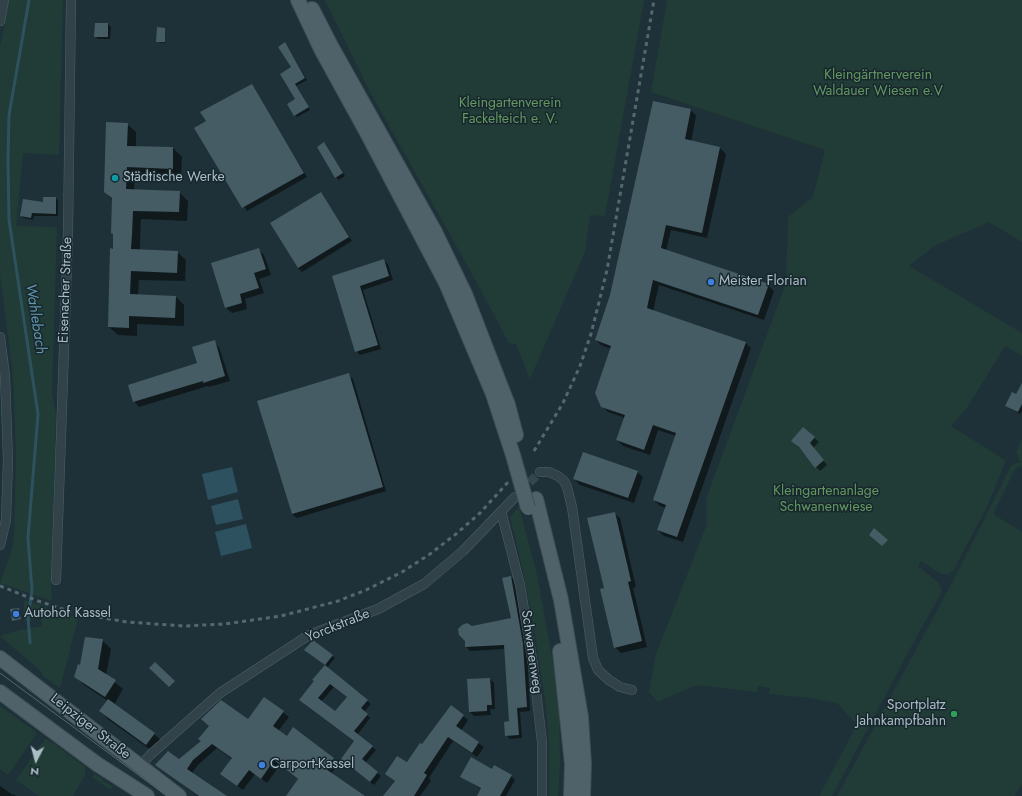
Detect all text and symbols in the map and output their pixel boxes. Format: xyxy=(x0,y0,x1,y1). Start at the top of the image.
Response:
park label: Kleingärtnerverein Waldauer Wiesen e.V xyxy=(813,68,943,100)
park label: Kleingartenverein Fackelteich e. V. xyxy=(459,96,561,128)
place label: Städtische Werke xyxy=(123,170,225,186)
marker: Städtische Werke xyxy=(110,173,120,183)
street label: Eisenacher Straße xyxy=(56,237,76,343)
place label: Meister Florian xyxy=(719,274,807,290)
marker: Meister Florian xyxy=(706,277,716,287)
water label: Wahlebach xyxy=(21,283,49,355)
park label: Kleingartenanlage Schwanenwiese xyxy=(773,484,879,516)
place label: Autohof Kassel xyxy=(24,606,111,622)
street label: Yorckstraße xyxy=(304,606,372,646)
marker: Autohof Kassel xyxy=(11,609,21,619)
street label: Schwanenweg xyxy=(517,609,545,695)
street label: Leipziger Straße xyxy=(47,691,133,763)
place label: Sportplatz Jahnkampfbahn xyxy=(856,698,946,730)
marker: Sportplatz Jahnkampfbahn xyxy=(949,709,959,719)
north arrow xyxy=(16,740,56,780)
place label: Carport-Kassel xyxy=(270,757,354,773)
marker: Carport-Kassel xyxy=(257,760,267,770)
text: N xyxy=(30,764,40,780)

